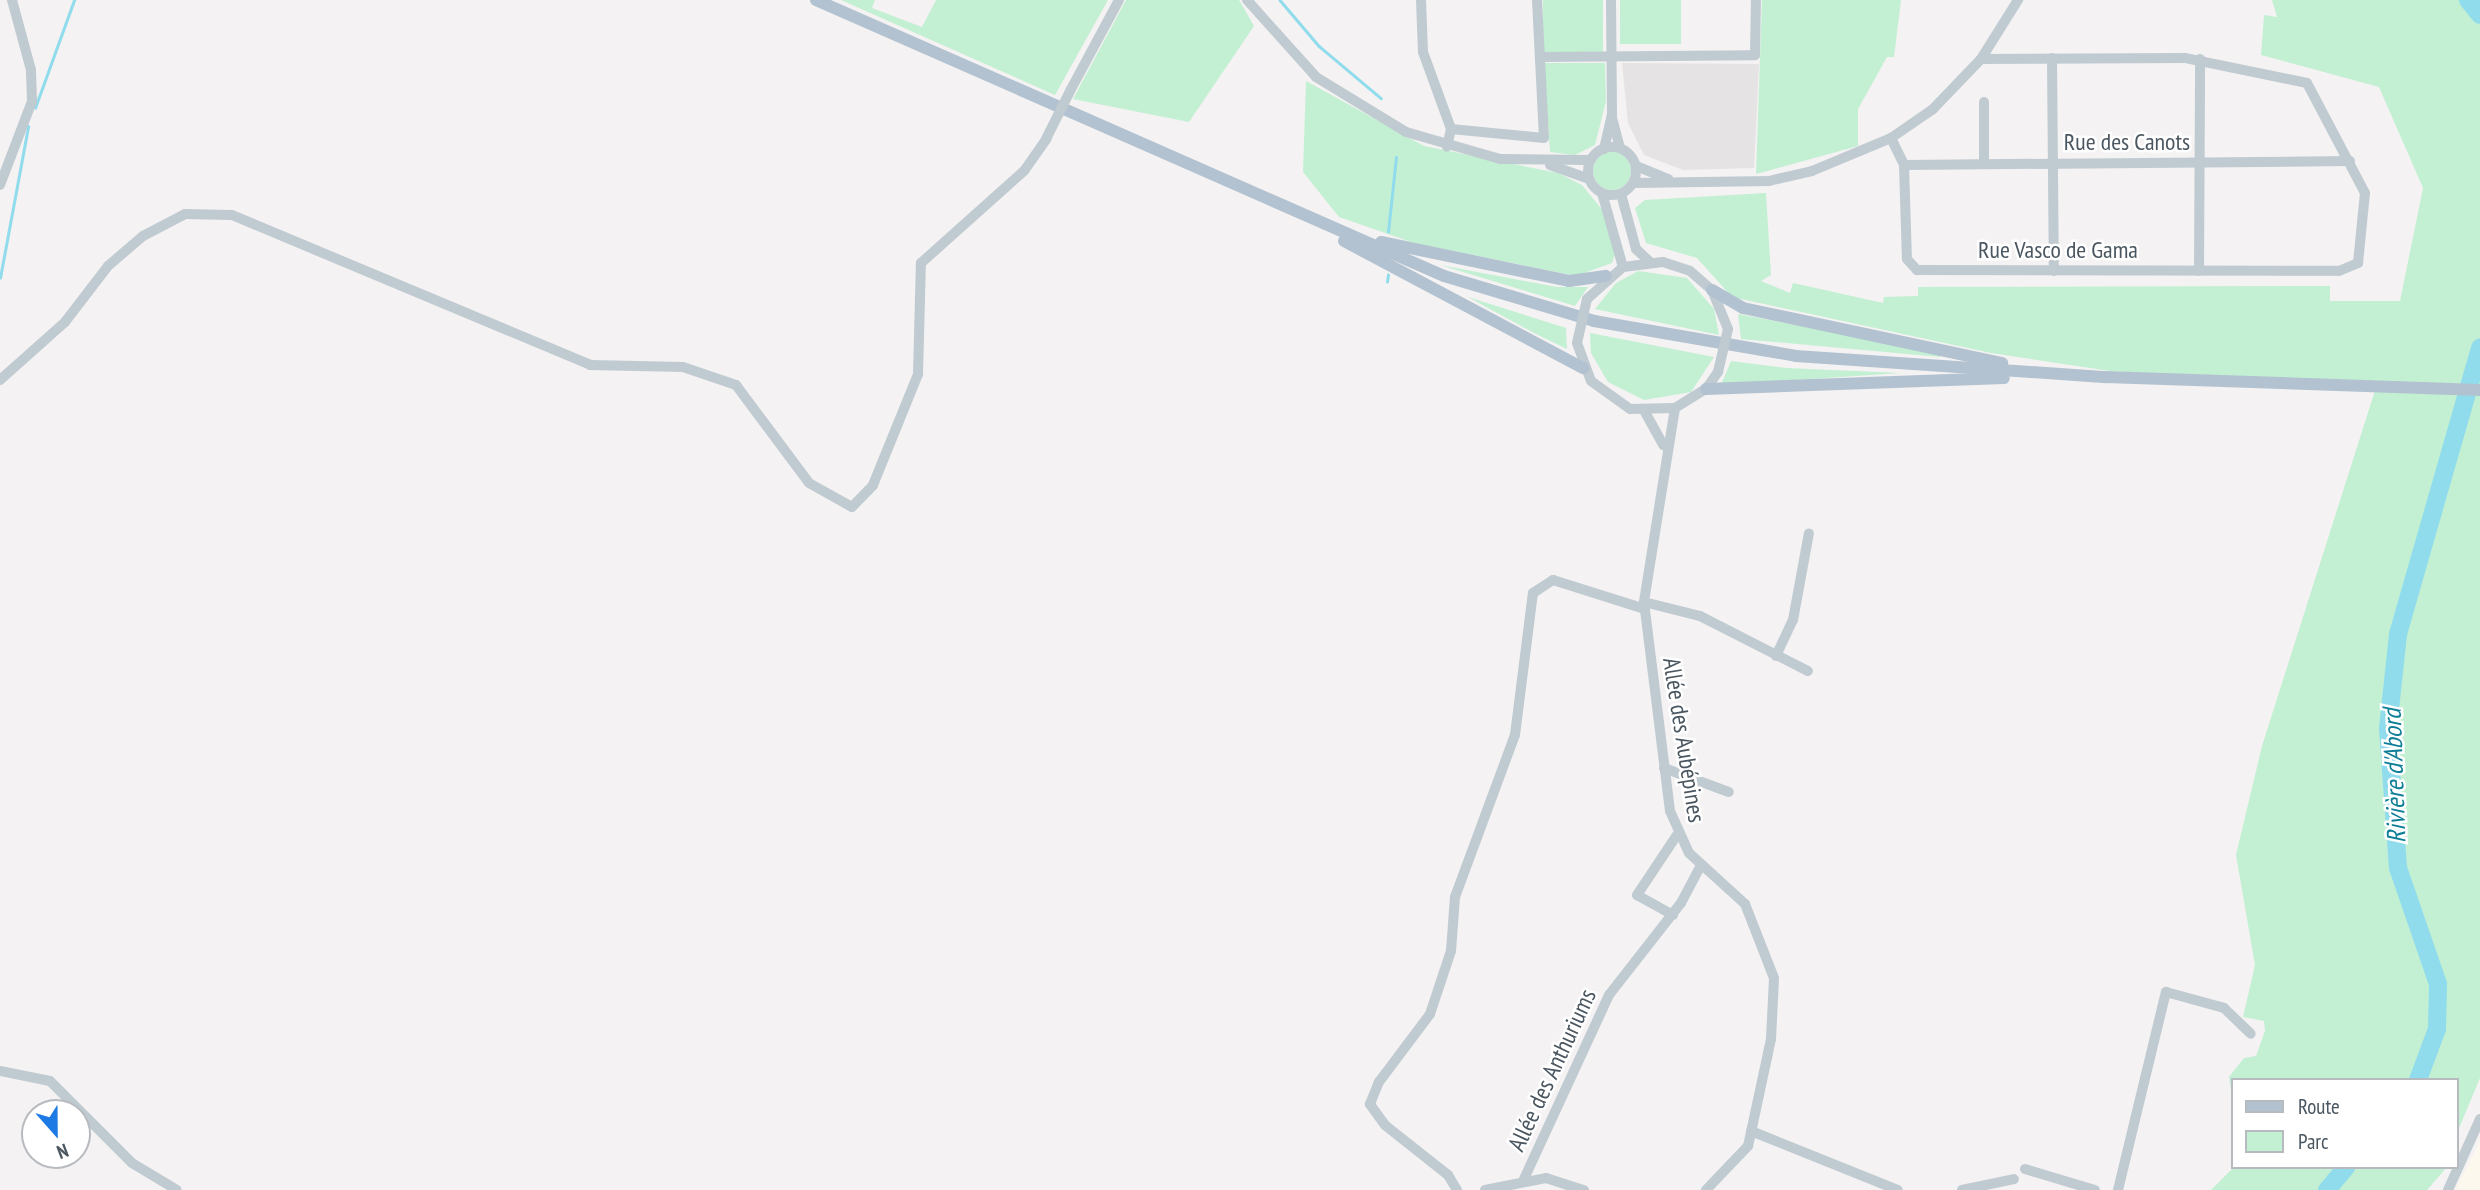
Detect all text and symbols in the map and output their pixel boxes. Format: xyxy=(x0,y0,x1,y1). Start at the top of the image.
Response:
street label: Rue des Canots xyxy=(2064,128,2190,156)
street label: Rue Vasco de Gama xyxy=(1978,236,2138,264)
street label: Allée des Aubépines xyxy=(1657,655,1711,825)
water label: Rivière d'Abord xyxy=(2376,708,2412,844)
street label: Allée des Anthuriums xyxy=(1502,984,1602,1156)
legend xyxy=(2232,1078,2459,1169)
text: Route xyxy=(2298,1093,2340,1120)
north arrow xyxy=(21,1099,91,1169)
text: Parc xyxy=(2298,1128,2329,1155)
text: N xyxy=(54,1139,72,1165)

